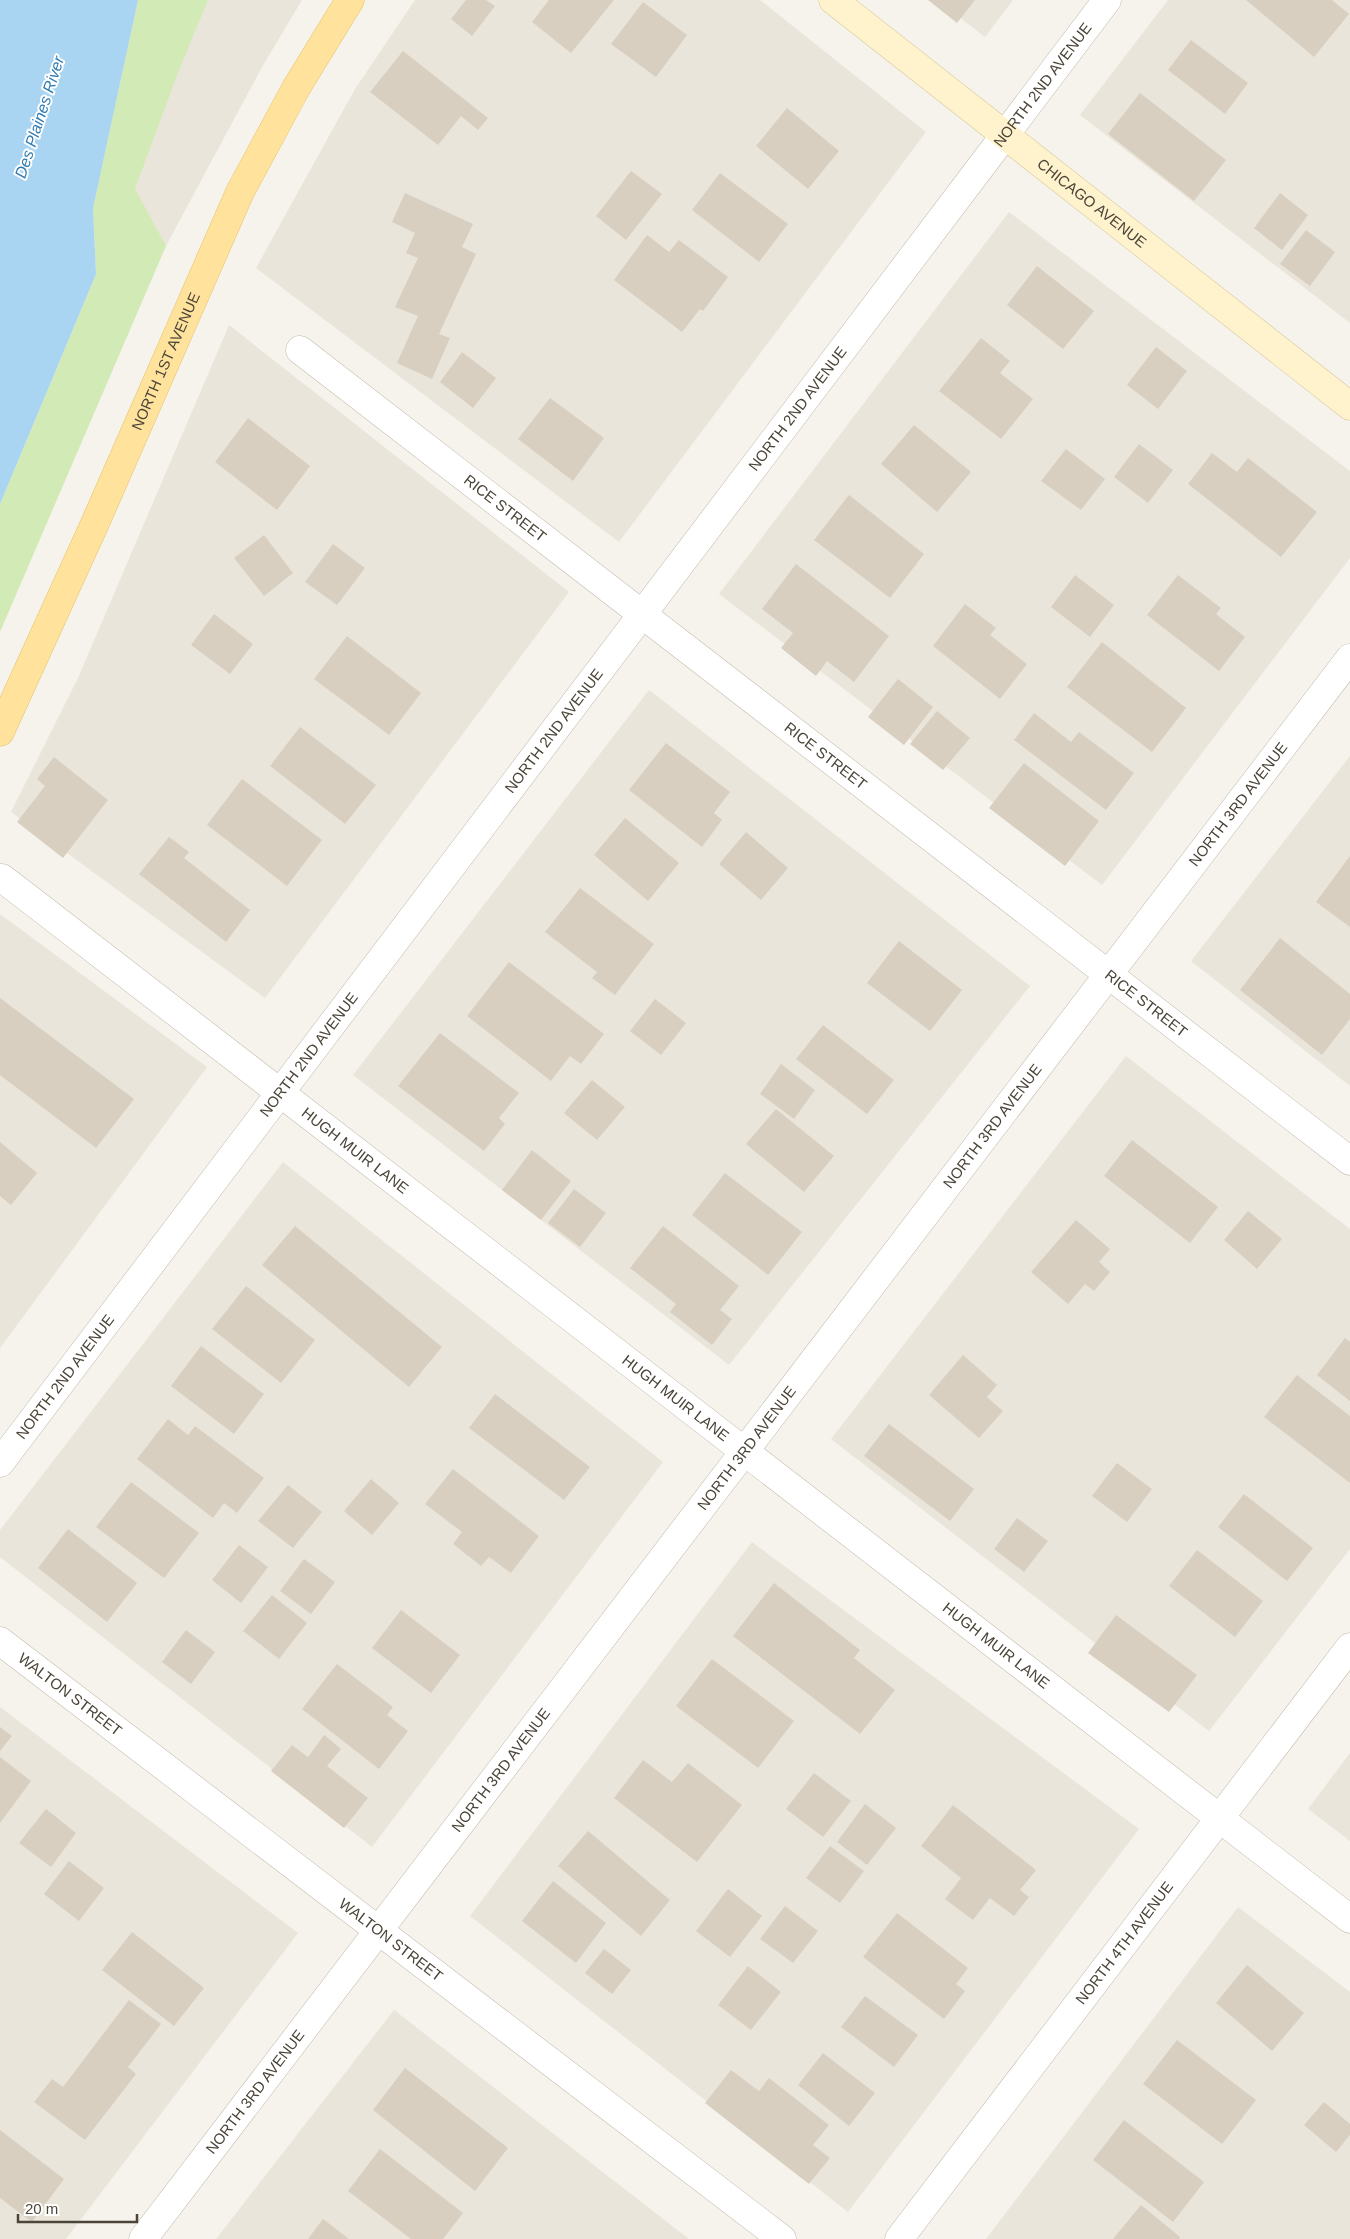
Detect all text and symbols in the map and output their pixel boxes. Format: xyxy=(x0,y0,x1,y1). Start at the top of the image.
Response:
street label: NORTH 2ND AVENUE xyxy=(990,19,1095,150)
water label: Des Plaines River xyxy=(12,53,67,180)
street label: CHICAGO AVENUE xyxy=(1034,155,1150,251)
street label: NORTH 1ST AVENUE xyxy=(128,290,203,433)
street label: NORTH 2ND AVENUE xyxy=(745,343,850,474)
street label: RICE STREET xyxy=(461,471,550,545)
street label: NORTH 2ND AVENUE xyxy=(501,665,606,796)
street label: RICE STREET xyxy=(781,718,870,793)
street label: NORTH 3RD AVENUE xyxy=(1185,739,1291,869)
street label: RICE STREET xyxy=(1102,966,1191,1040)
street label: NORTH 2ND AVENUE xyxy=(256,989,361,1120)
street label: NORTH 3RD AVENUE xyxy=(939,1061,1045,1191)
street label: HUGH MUIR LANE xyxy=(299,1104,412,1197)
street label: NORTH 2ND AVENUE xyxy=(12,1311,117,1442)
street label: HUGH MUIR LANE xyxy=(619,1351,733,1444)
street label: NORTH 3RD AVENUE xyxy=(694,1383,799,1513)
street label: HUGH MUIR LANE xyxy=(940,1599,1053,1692)
street label: WALTON STREET xyxy=(15,1649,125,1739)
street label: NORTH 3RD AVENUE xyxy=(448,1704,553,1835)
street label: NORTH 4TH AVENUE xyxy=(1072,1878,1176,2007)
street label: WALTON STREET xyxy=(336,1895,446,1984)
street label: NORTH 3RD AVENUE xyxy=(202,2026,308,2157)
scale bar xyxy=(18,2192,136,2224)
text: 20 m xyxy=(25,2200,58,2217)

